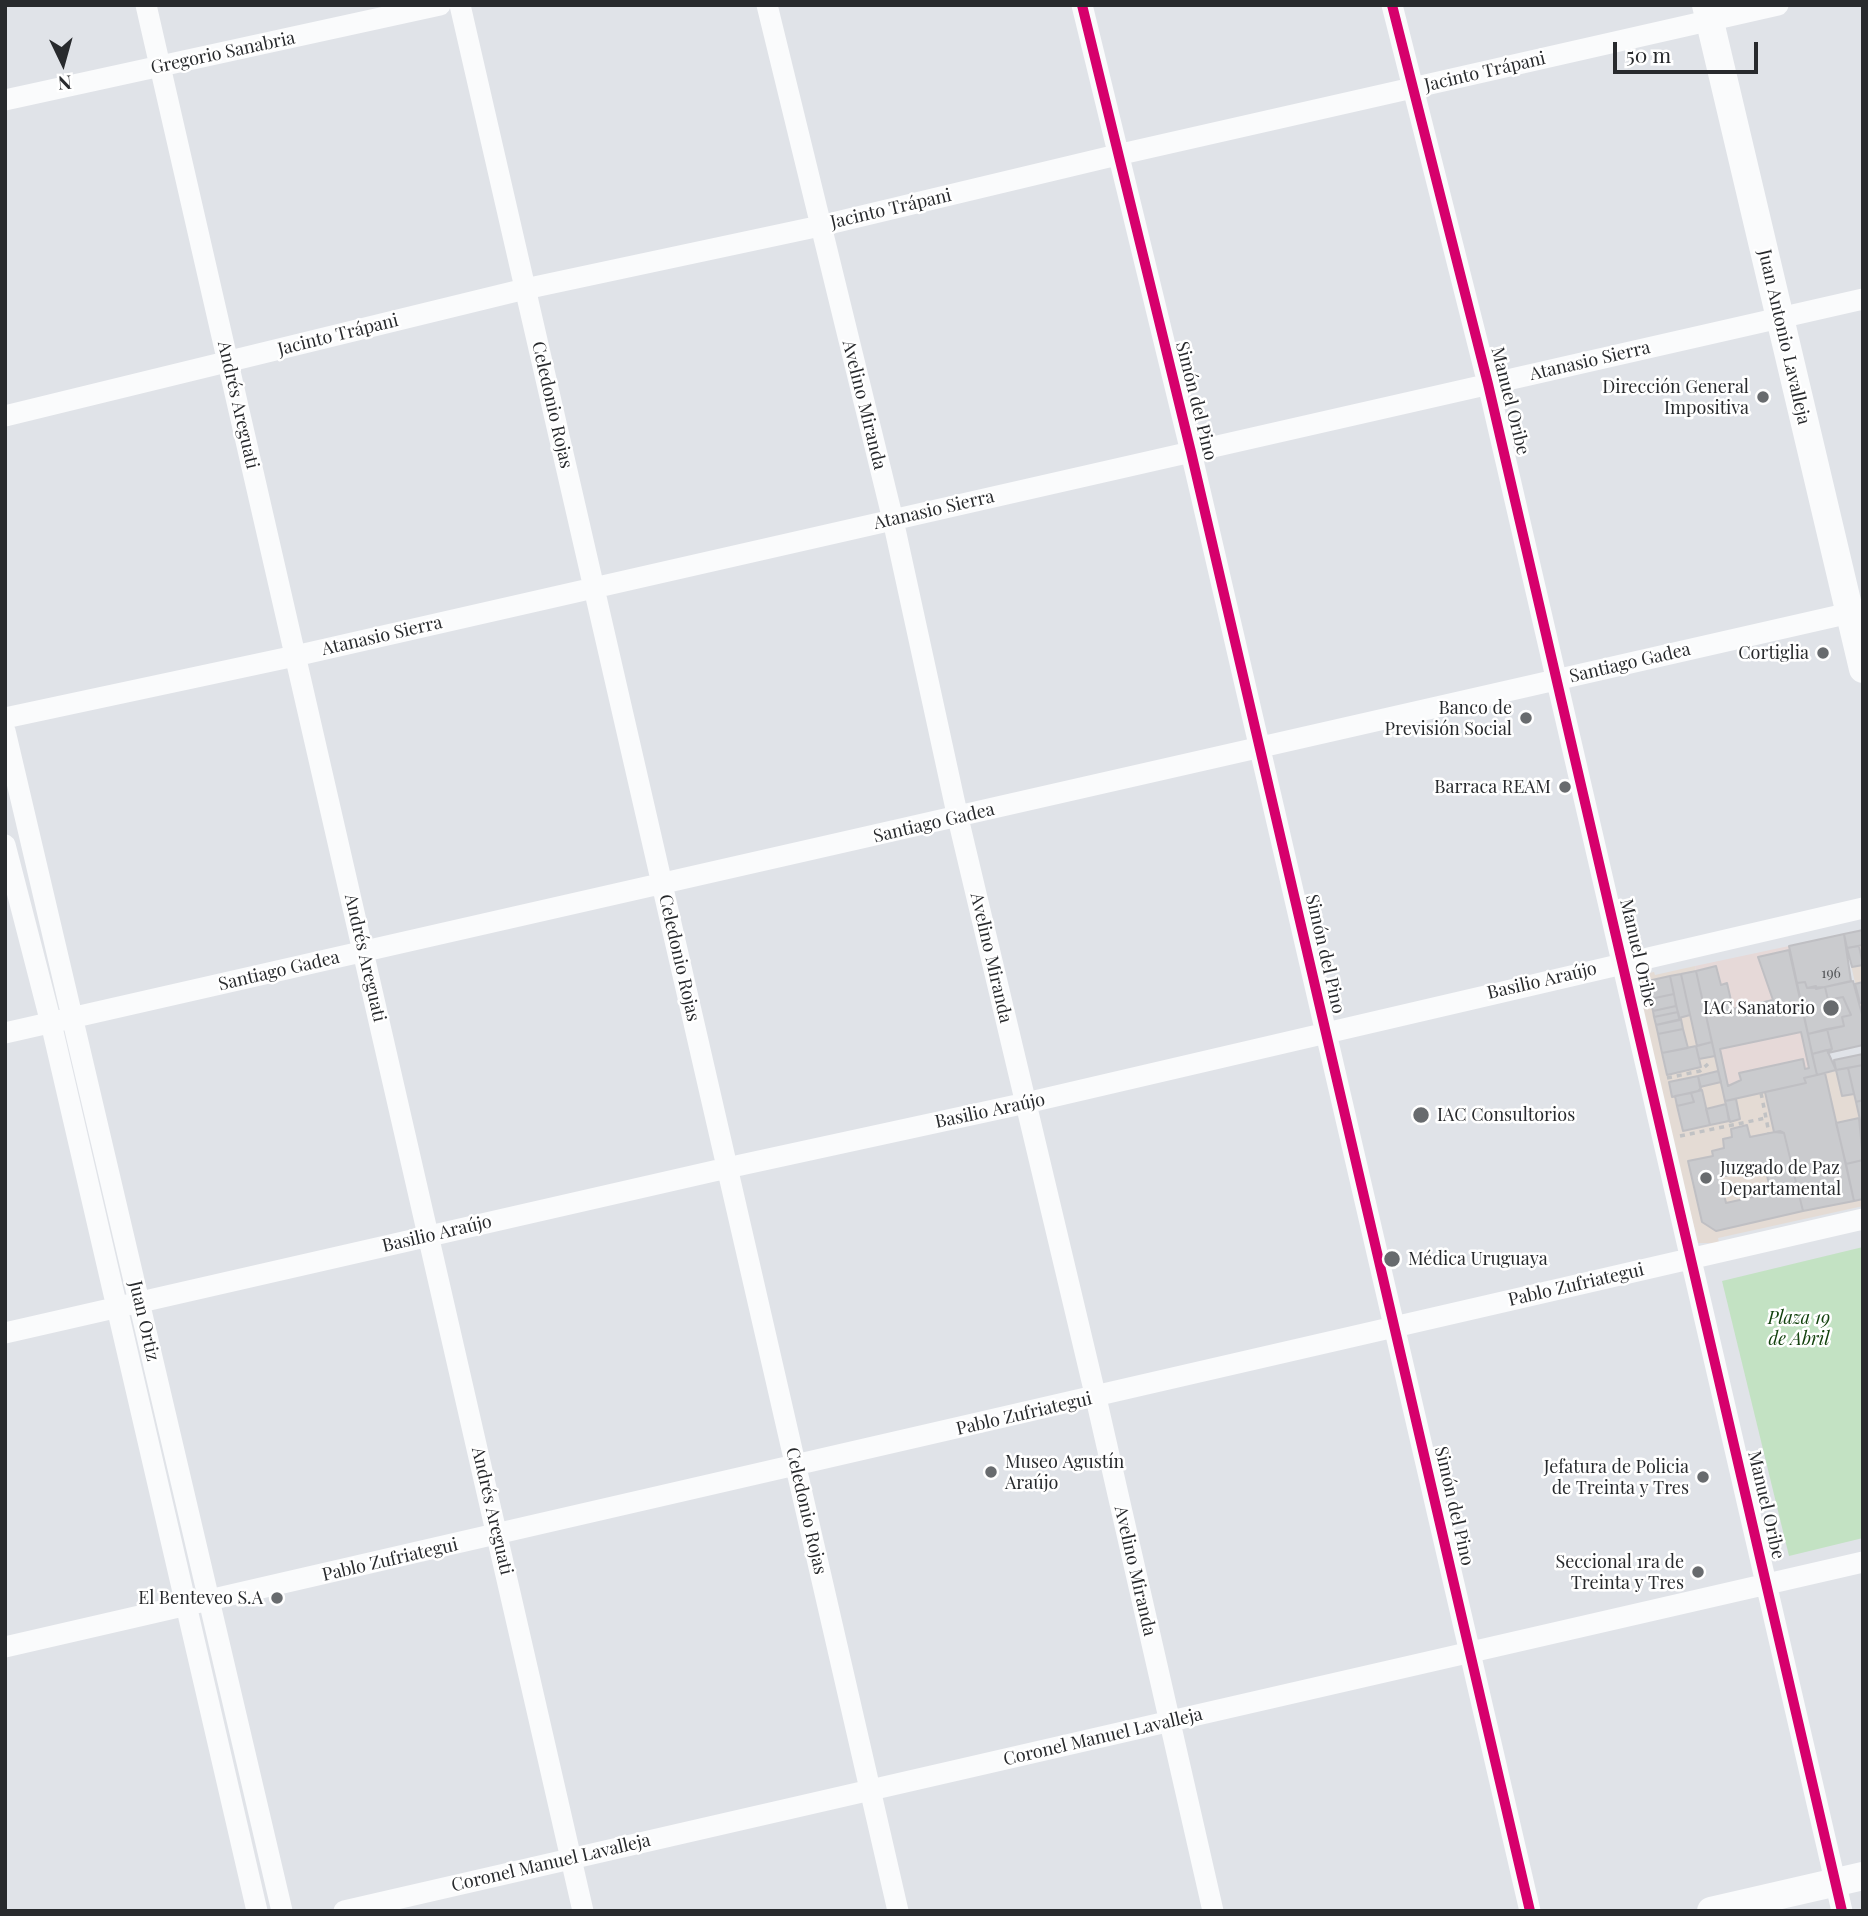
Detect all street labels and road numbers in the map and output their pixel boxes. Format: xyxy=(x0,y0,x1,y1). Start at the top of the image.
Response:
street label: Gregorio Sanabria xyxy=(149,27,297,79)
street label: Jacinto Trápani xyxy=(1422,48,1548,96)
street label: Jacinto Trápani xyxy=(828,185,954,233)
street label: Juan Antonio Lavalleja xyxy=(1753,247,1815,427)
street label: Jacinto Trápani xyxy=(275,310,401,360)
street label: Atanasio Sierra xyxy=(1528,337,1652,385)
street label: Avelino Miranda xyxy=(837,338,891,472)
street label: Andrés Areguati xyxy=(213,339,263,471)
street label: Celedonio Rojas xyxy=(527,339,577,471)
street label: Simón del Pino xyxy=(1171,339,1221,463)
street label: Manuel Oribe xyxy=(1486,345,1534,457)
street label: Atanasio Sierra xyxy=(872,486,996,534)
street label: Atanasio Sierra xyxy=(320,612,444,660)
street label: Santiago Gadea xyxy=(1567,639,1693,687)
street label: Santiago Gadea xyxy=(871,799,997,847)
street label: Avelino Miranda xyxy=(966,891,1016,1025)
street label: Andrés Areguati xyxy=(340,892,390,1024)
street label: Celedonio Rojas xyxy=(654,892,704,1024)
street label: Simón del Pino xyxy=(1301,892,1349,1016)
street label: Manuel Oribe xyxy=(1615,897,1661,1009)
street label: Santiago Gadea xyxy=(216,947,342,995)
street label: Basilio Araújo xyxy=(1485,958,1599,1004)
street label: Basilio Araújo xyxy=(933,1089,1047,1133)
street label: Basilio Araújo xyxy=(380,1211,494,1257)
street label: Pablo Zufriategui xyxy=(1506,1259,1646,1311)
street label: Juan Ortiz xyxy=(124,1279,164,1363)
street label: Pablo Zufriategui xyxy=(954,1388,1094,1440)
street label: Simón del Pino xyxy=(1430,1444,1478,1568)
street label: Andrés Areguati xyxy=(467,1445,517,1577)
street label: Celedonio Rojas xyxy=(781,1445,831,1577)
street label: Manuel Oribe xyxy=(1743,1449,1789,1561)
street label: Avelino Miranda xyxy=(1110,1504,1160,1638)
street label: Pablo Zufriategui xyxy=(320,1534,460,1586)
street label: Coronel Manuel Lavalleja xyxy=(1001,1704,1205,1770)
street label: Coronel Manuel Lavalleja xyxy=(449,1830,653,1896)

